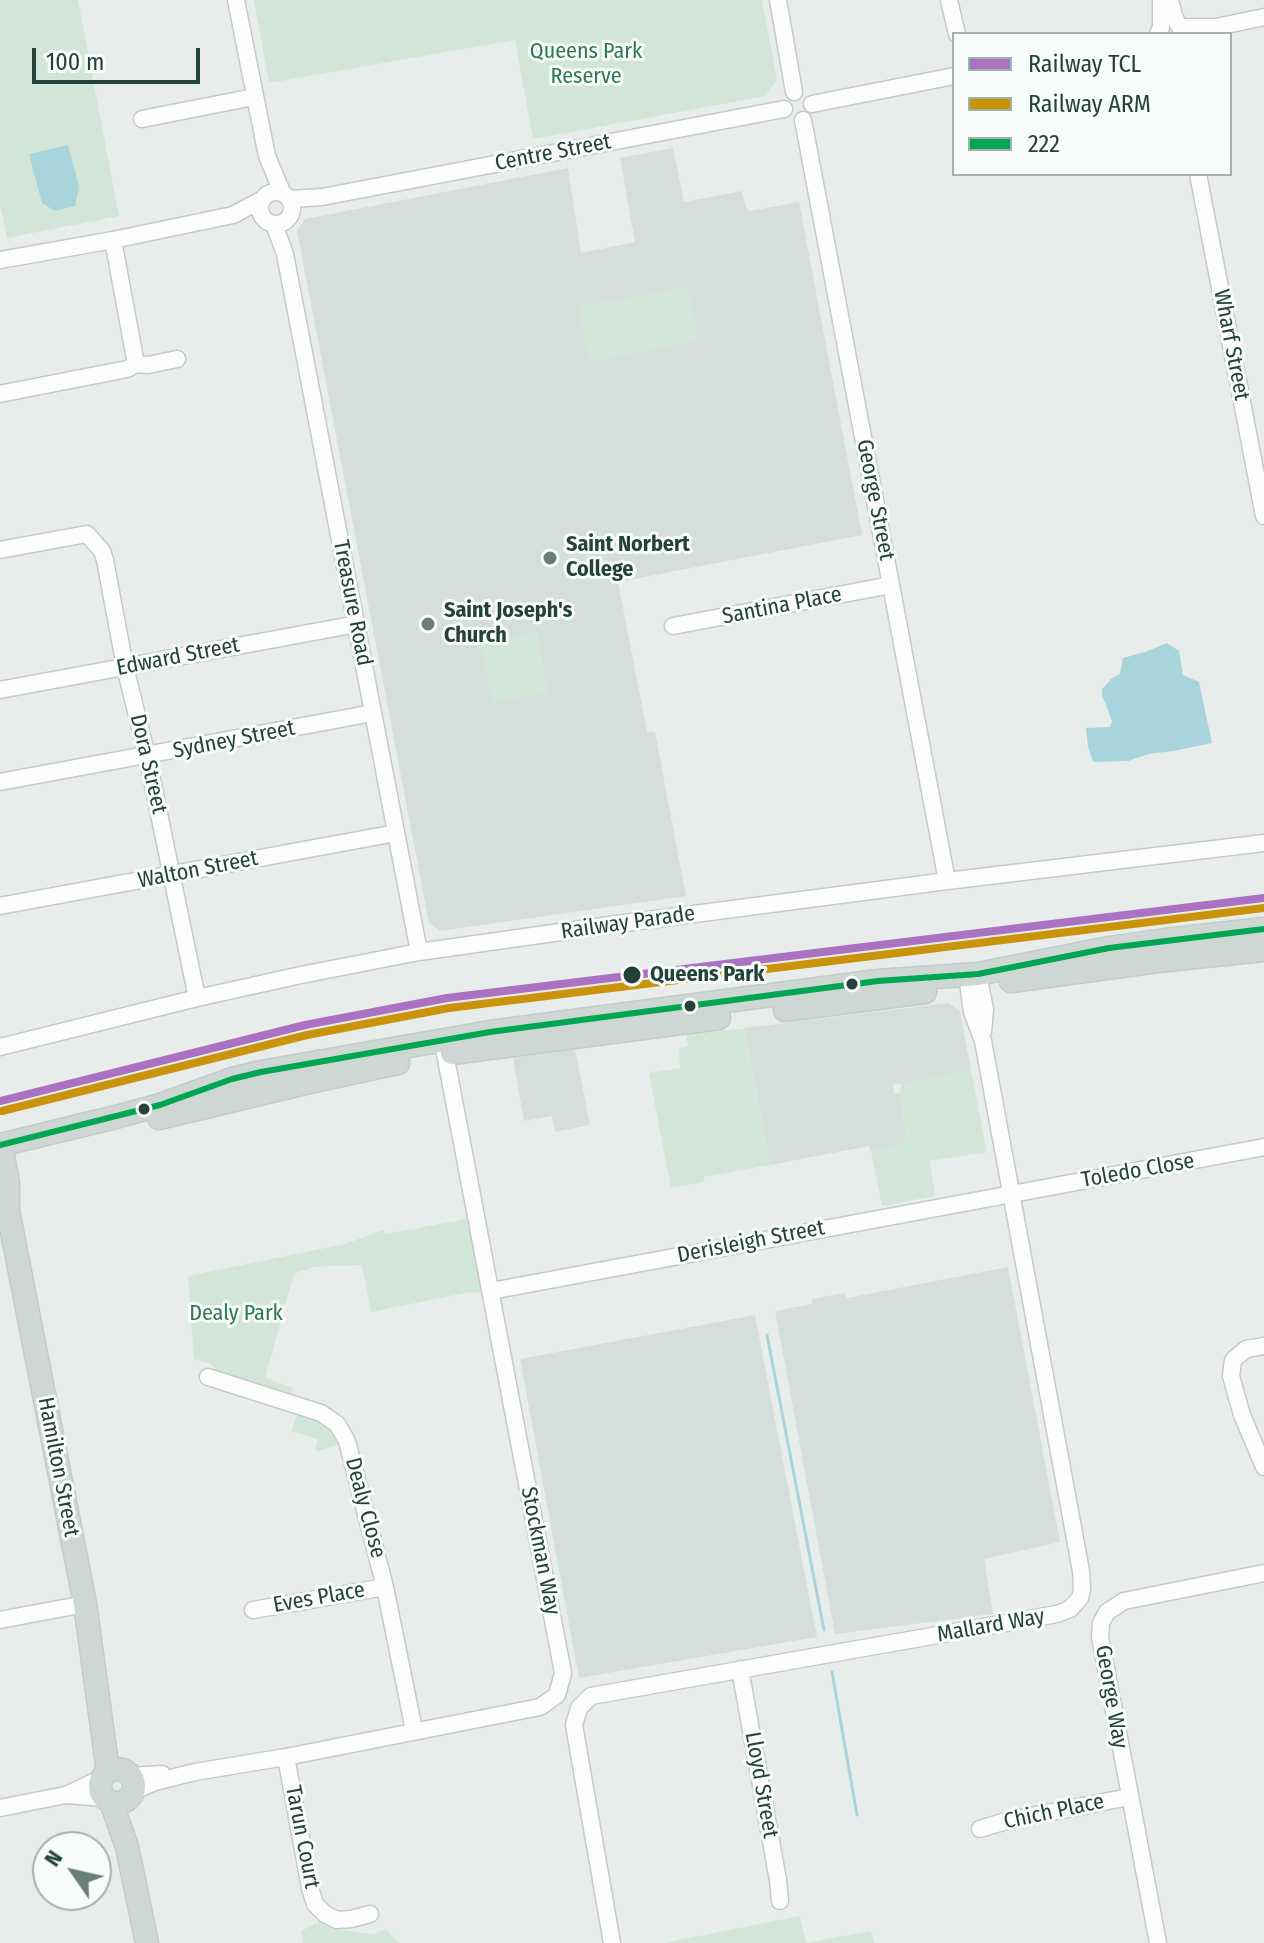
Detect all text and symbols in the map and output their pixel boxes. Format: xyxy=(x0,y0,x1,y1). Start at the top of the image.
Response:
scale bar xyxy=(36,32,204,82)
legend xyxy=(952,32,1232,176)
park label: Queens Park Reserve xyxy=(530,39,642,90)
text: 100 m xyxy=(46,48,104,76)
text: Railway TCL xyxy=(1028,50,1141,78)
text: Railway ARM xyxy=(1028,90,1151,118)
street label: Centre Street xyxy=(493,129,613,177)
text: 222 xyxy=(1028,130,1060,158)
street label: Wharf Street xyxy=(1207,287,1255,403)
street label: George Street xyxy=(850,437,900,563)
place label: Saint Norbert College xyxy=(566,532,690,584)
street label: Treasure Road xyxy=(327,538,377,668)
marker: Saint Norbert College xyxy=(541,549,559,567)
street label: Santina Place xyxy=(720,581,844,631)
place label: Saint Joseph's Church xyxy=(444,598,572,650)
marker: Saint Joseph's Church xyxy=(419,615,437,633)
street label: Edward Street xyxy=(114,632,242,682)
street label: Dora Street xyxy=(124,712,172,816)
street label: Sydney Street xyxy=(171,715,297,765)
street label: Walton Street xyxy=(136,845,260,895)
street label: Railway Parade xyxy=(559,901,697,945)
place label: Queens Park xyxy=(650,962,764,988)
marker: Queens Park xyxy=(621,964,643,986)
unlabelled marker xyxy=(844,976,860,992)
unlabelled marker xyxy=(682,998,698,1014)
unlabelled marker xyxy=(136,1101,152,1117)
street label: Toledo Close xyxy=(1080,1148,1196,1194)
street label: Derisleigh Street xyxy=(675,1215,827,1269)
park label: Dealy Park xyxy=(189,1301,283,1327)
street label: Hamilton Street xyxy=(32,1395,84,1539)
street label: Dealy Close xyxy=(339,1455,391,1561)
street label: Stockman Way xyxy=(515,1485,565,1617)
street label: Eves Place xyxy=(271,1577,367,1619)
street label: Mallard Way xyxy=(935,1604,1047,1648)
street label: George Way xyxy=(1089,1643,1133,1751)
street label: Lloyd Street xyxy=(739,1730,783,1840)
street label: Tarun Court xyxy=(279,1783,325,1891)
street label: Chich Place xyxy=(1001,1788,1107,1836)
north arrow xyxy=(32,1831,112,1911)
text: N xyxy=(38,1845,68,1871)

